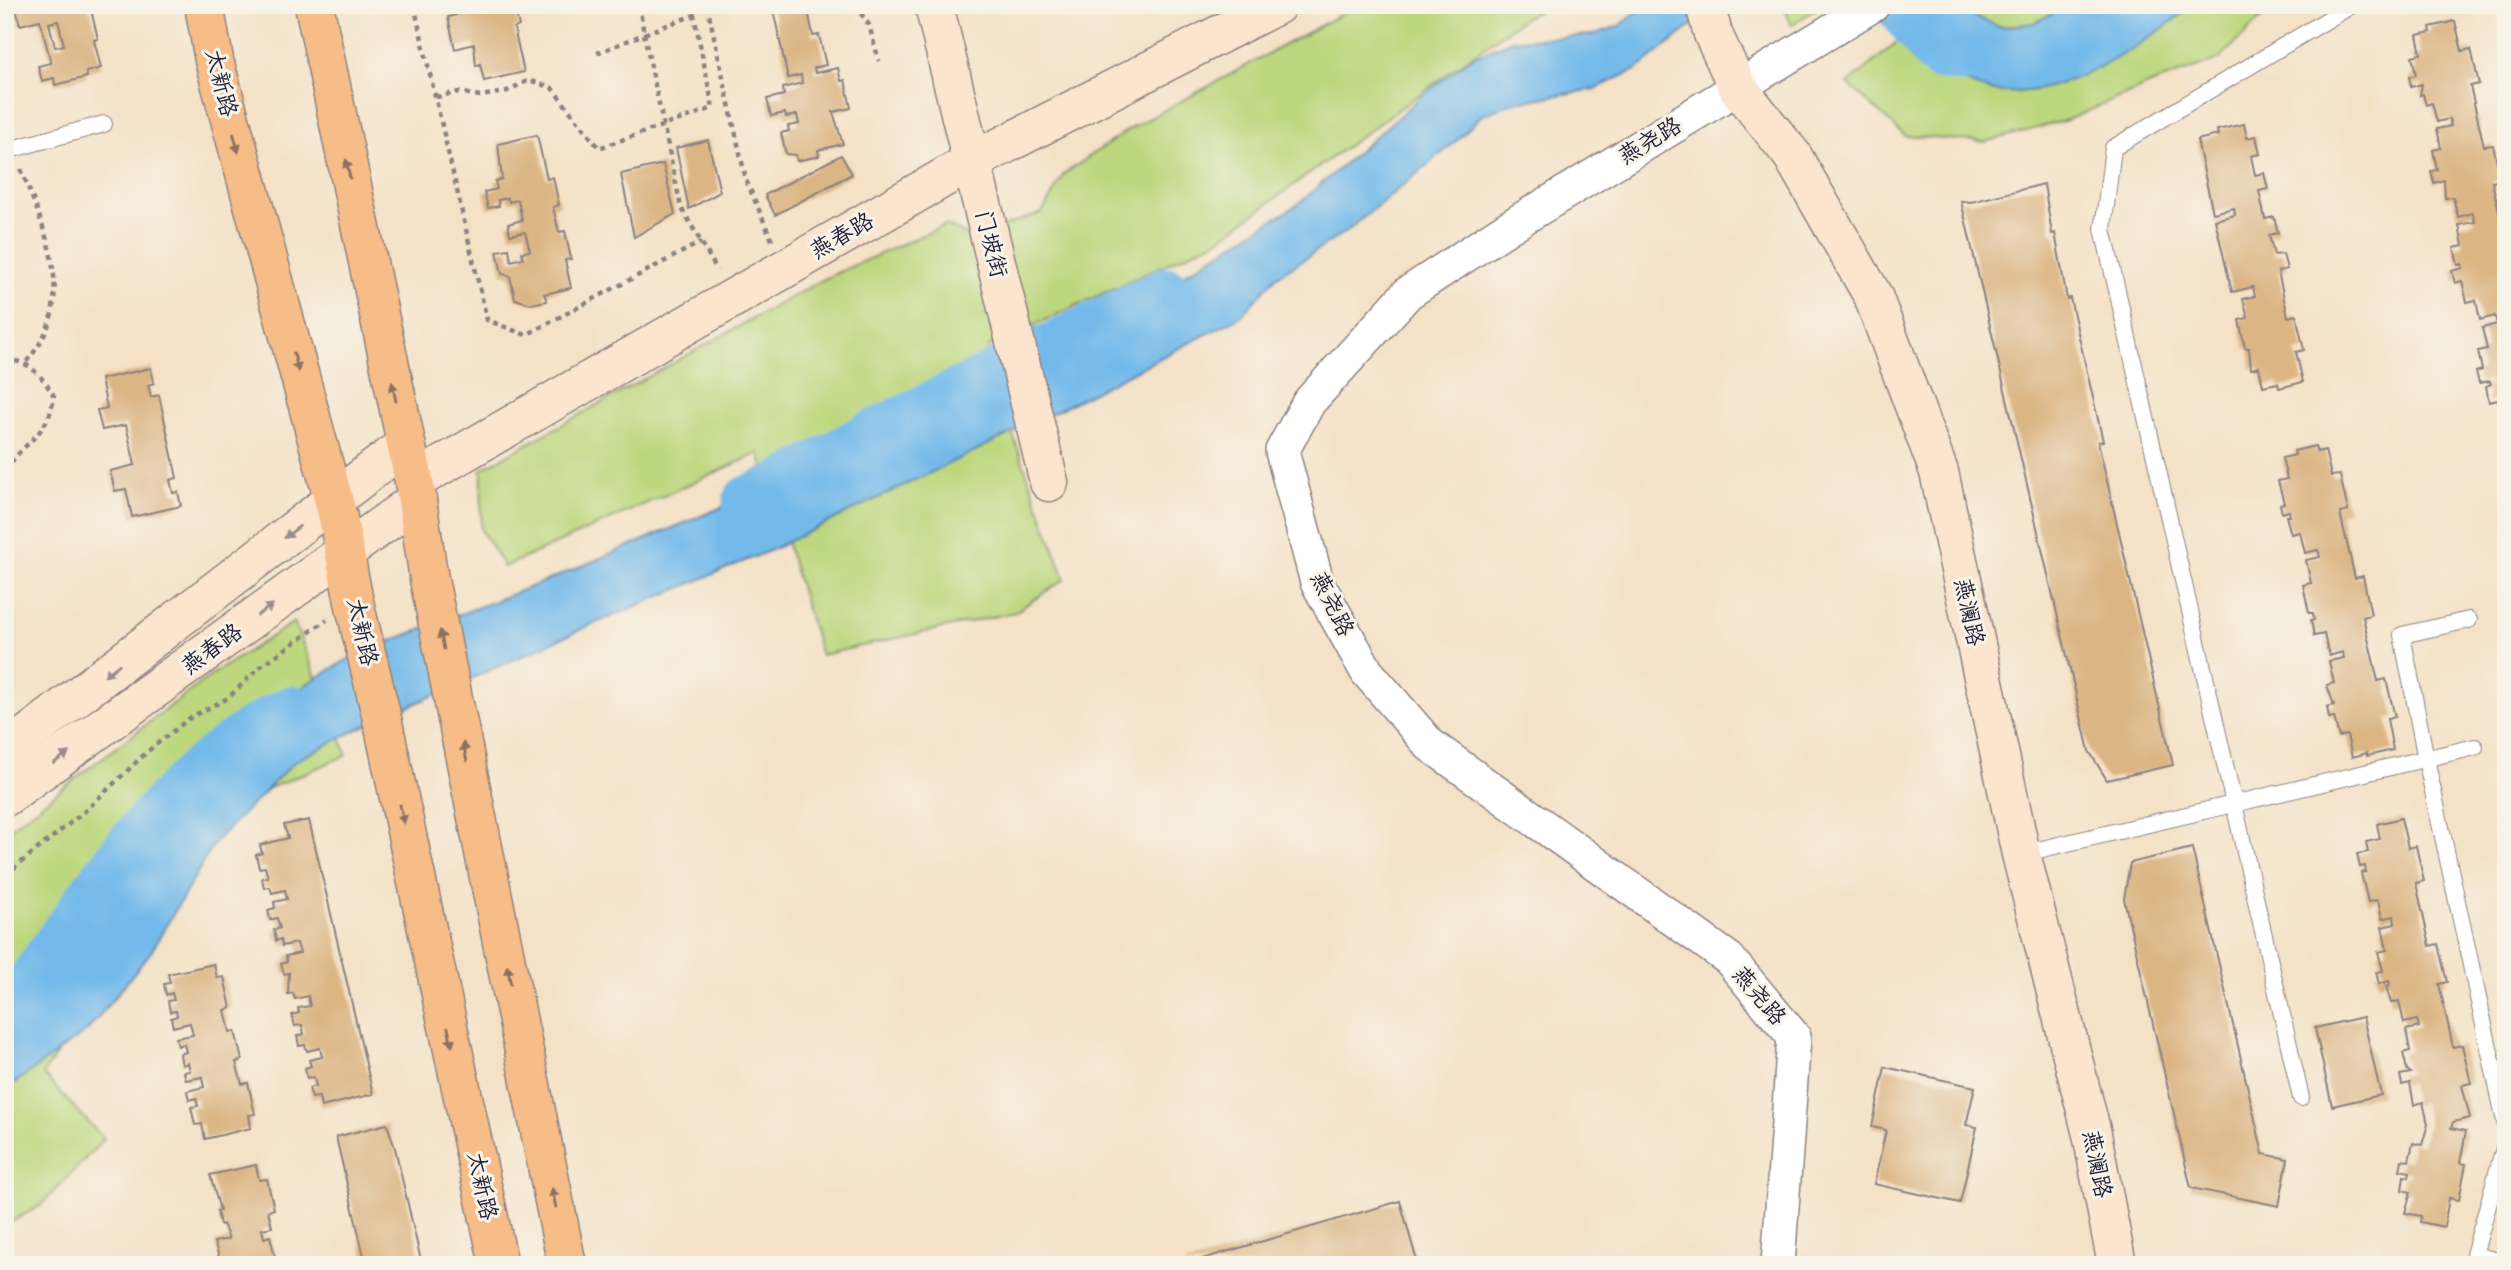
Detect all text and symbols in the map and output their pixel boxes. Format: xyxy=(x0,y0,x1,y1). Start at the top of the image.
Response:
street label: 太新路 xyxy=(197,46,245,120)
street label: 燕尧路 xyxy=(1612,110,1688,172)
one-way arrow xyxy=(232,133,242,154)
one-way arrow xyxy=(342,158,353,180)
street label: 燕春路 xyxy=(804,205,880,267)
street label: 门坡街 xyxy=(967,207,1015,281)
one-way arrow xyxy=(292,352,302,373)
one-way arrow xyxy=(388,381,399,403)
one-way arrow xyxy=(283,524,301,538)
street label: 燕尧路 xyxy=(1302,566,1362,642)
street label: 燕澜路 xyxy=(1946,575,1992,649)
street label: 太新路 xyxy=(339,595,385,669)
one-way arrow xyxy=(256,604,274,618)
street label: 燕春路 xyxy=(175,616,249,682)
one-way arrow xyxy=(436,629,447,651)
one-way arrow xyxy=(103,663,121,678)
one-way arrow xyxy=(459,741,470,763)
one-way arrow xyxy=(52,751,70,765)
one-way arrow xyxy=(397,803,408,825)
street label: 燕尧路 xyxy=(1725,959,1793,1033)
one-way arrow xyxy=(504,964,515,986)
one-way arrow xyxy=(445,1026,456,1048)
street label: 燕澜路 xyxy=(2075,1127,2119,1201)
street label: 太新路 xyxy=(459,1149,505,1223)
one-way arrow xyxy=(548,1187,559,1209)

